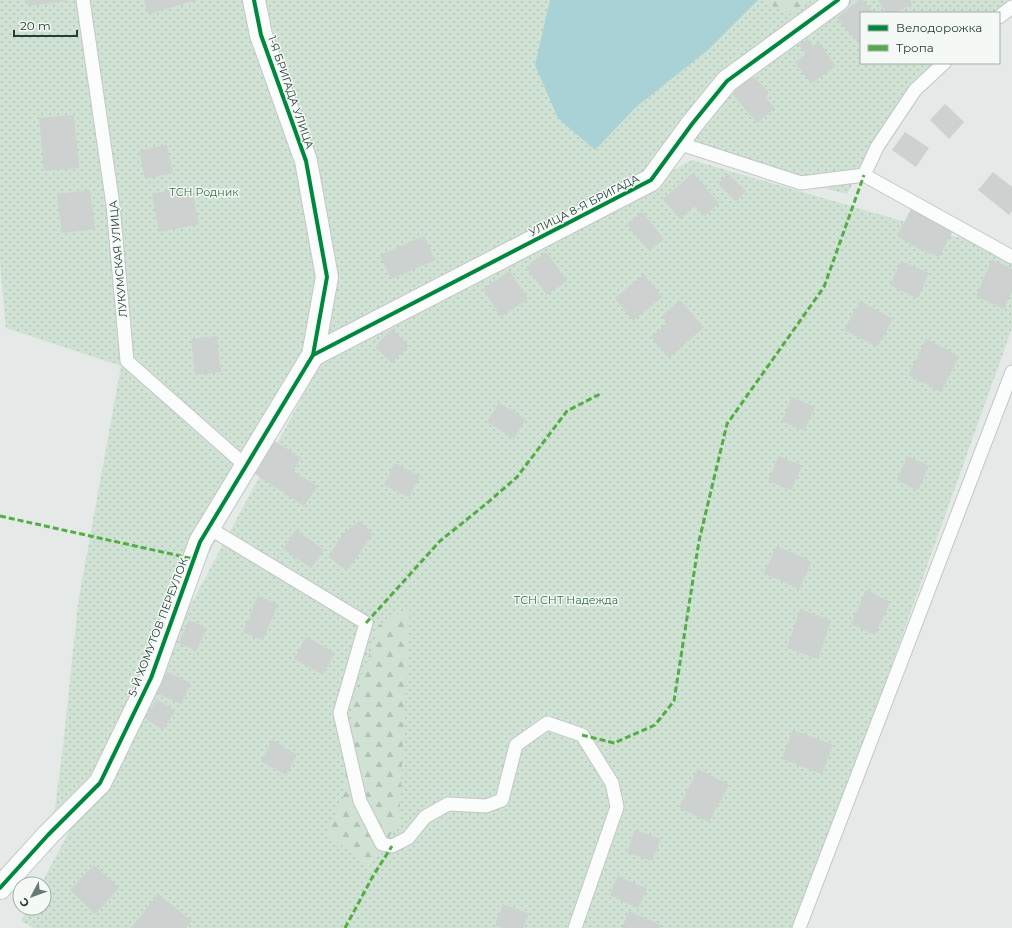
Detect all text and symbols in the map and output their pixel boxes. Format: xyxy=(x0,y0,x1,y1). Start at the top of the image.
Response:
scale bar xyxy=(14,12,77,38)
legend xyxy=(860,12,1000,64)
text: 20 m xyxy=(20,18,51,33)
text: Велодорожка xyxy=(896,20,982,35)
street label: 1-Я БРИГАДА УЛИЦА xyxy=(265,34,317,151)
text: Тропа xyxy=(896,40,934,55)
street label: УЛИЦА 8-Я БРИГАДА xyxy=(527,171,642,239)
park label: ТСН Родник xyxy=(169,185,239,199)
street label: ЛУКУМСКАЯ УЛИЦА xyxy=(106,199,130,318)
street label: 5-Й ХОМУТОВ ПЕРЕУЛОК xyxy=(125,555,191,698)
park label: ТСН СНТ Надежда xyxy=(514,593,618,607)
north arrow xyxy=(12,876,52,916)
text: С xyxy=(17,895,32,910)

